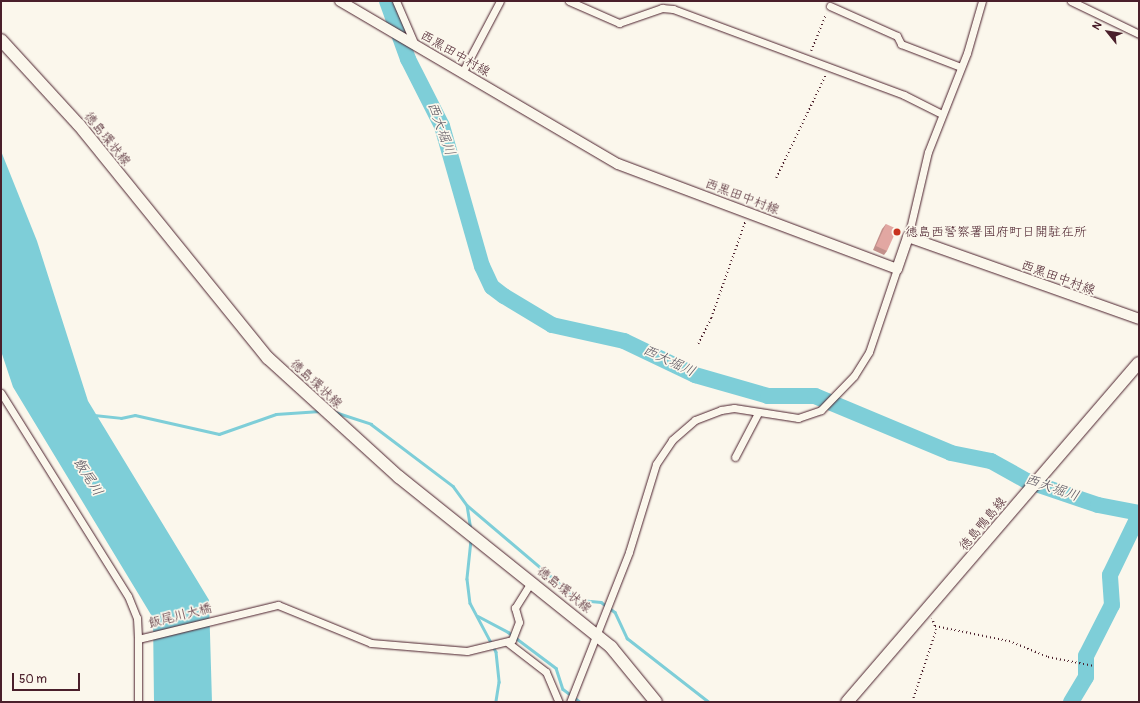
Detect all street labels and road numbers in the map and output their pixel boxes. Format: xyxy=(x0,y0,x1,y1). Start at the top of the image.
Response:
street label: 西黒田中村線 xyxy=(417,28,493,80)
street label: 徳島環状線 xyxy=(80,109,134,169)
street label: 西黒田中村線 xyxy=(703,176,781,218)
street label: 西黒田中村線 xyxy=(1019,257,1097,299)
street label: 徳島環状線 xyxy=(287,356,345,412)
street label: 徳島鴨島線 xyxy=(956,494,1010,554)
street label: 徳島環状線 xyxy=(534,563,594,617)
street label: 飯尾川大橋 xyxy=(147,601,213,631)

